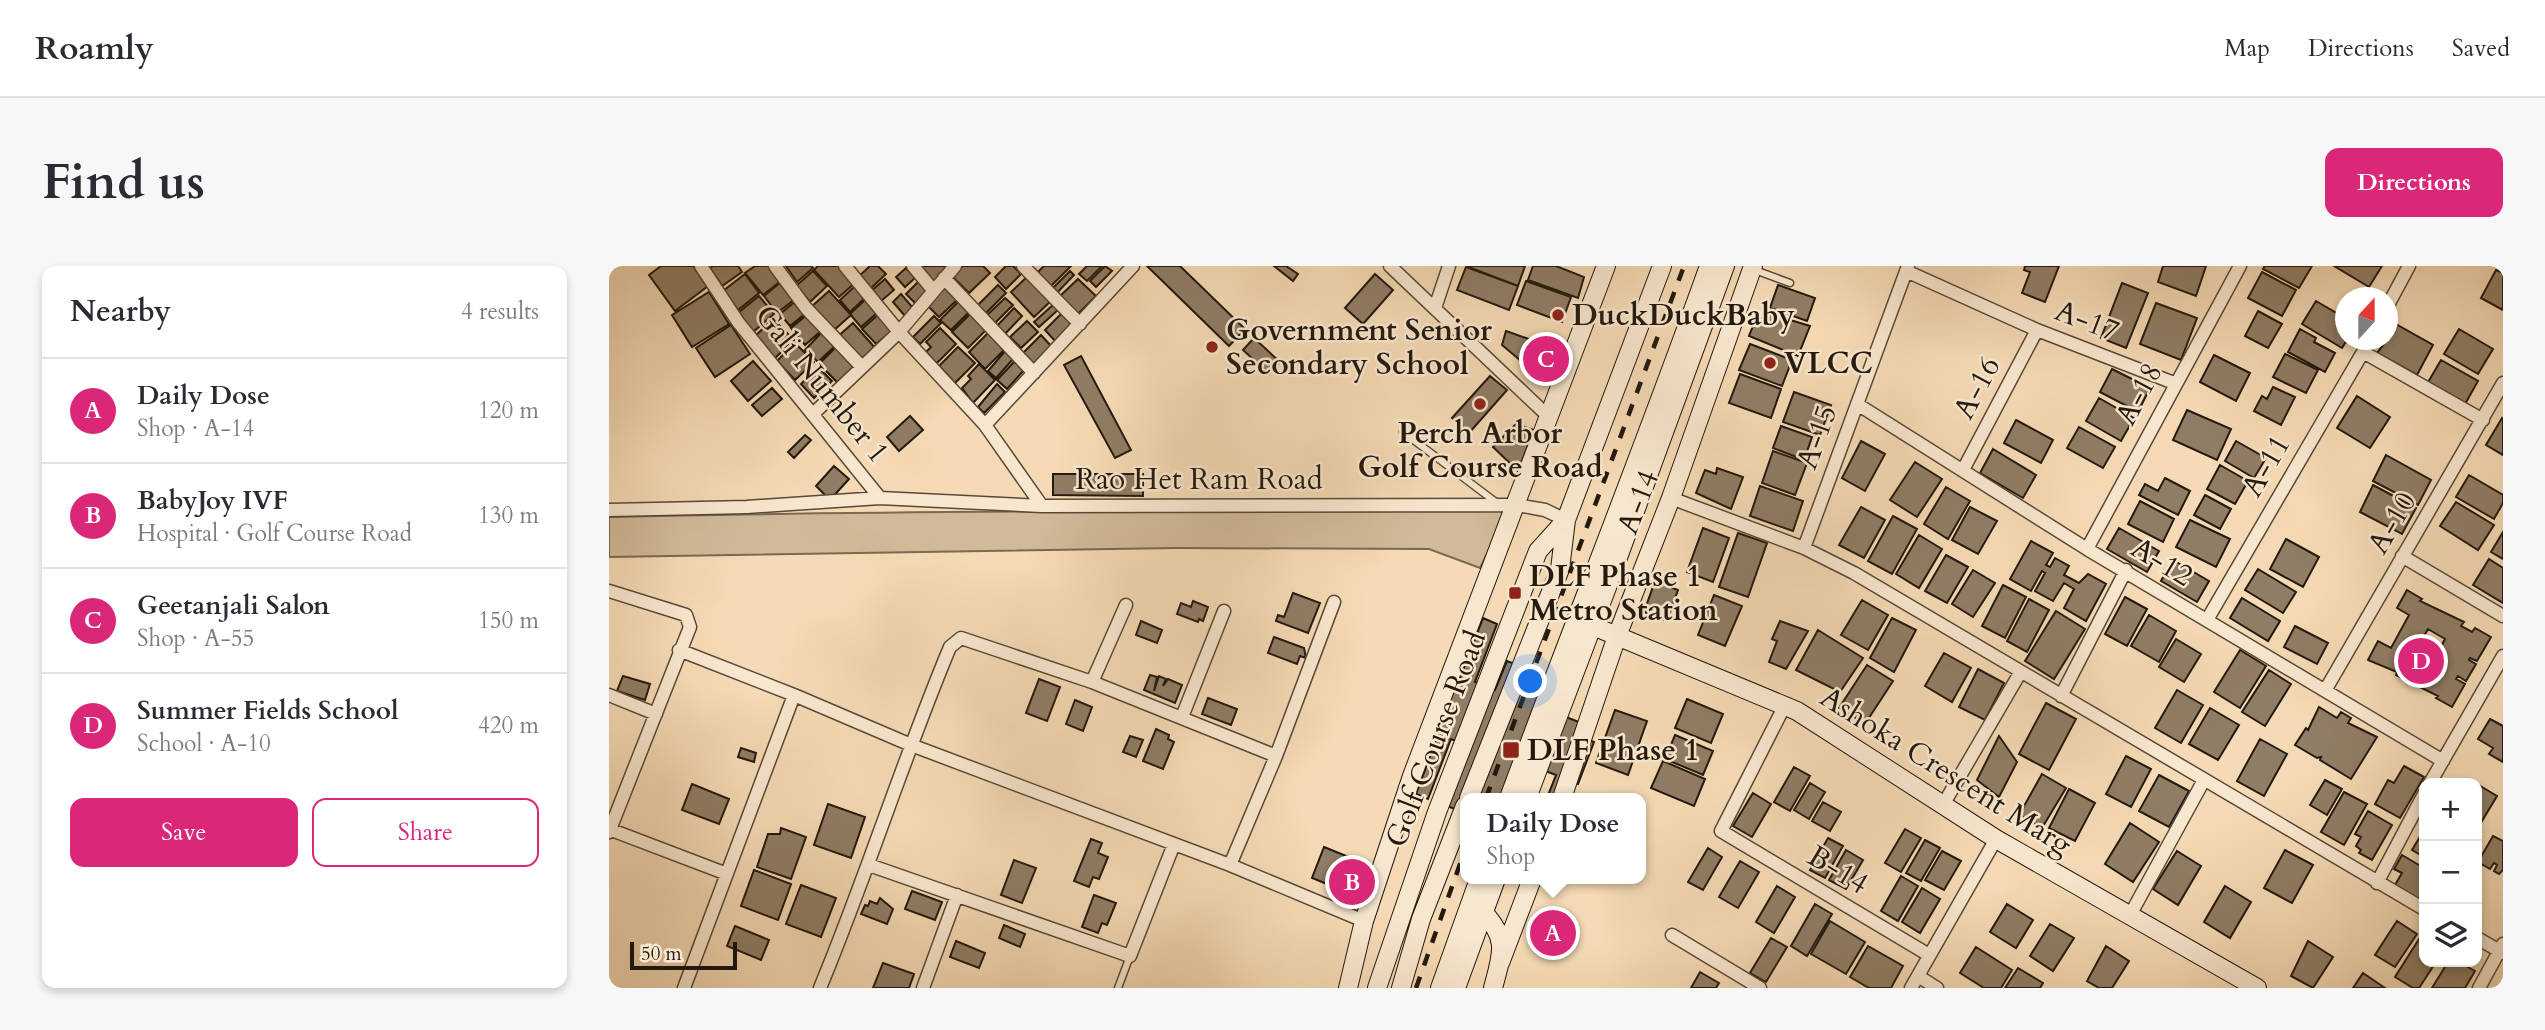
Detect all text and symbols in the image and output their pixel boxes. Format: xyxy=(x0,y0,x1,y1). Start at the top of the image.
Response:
text: Roamly xyxy=(35,26,154,71)
text: Map xyxy=(2224,32,2270,65)
text: Directions xyxy=(2308,32,2414,65)
text: Saved xyxy=(2452,32,2510,65)
button: Directions xyxy=(2325,148,2503,217)
text: Find us xyxy=(42,149,205,216)
north arrow xyxy=(2335,287,2398,350)
street label: A-17 xyxy=(2049,290,2125,352)
text: Nearby xyxy=(70,291,171,332)
place label: DuckDuckBaby xyxy=(1572,295,1795,336)
text: 4 results xyxy=(461,296,539,327)
street label: Gali Number 1 xyxy=(746,296,898,472)
marker: DuckDuckBaby xyxy=(1550,307,1566,323)
place label: Government Senior Secondary School xyxy=(1226,310,1493,385)
pin: C xyxy=(1523,333,1569,385)
marker: Government Senior Secondary School xyxy=(1204,339,1220,355)
place label: VLCC xyxy=(1784,343,1873,384)
street label: A-16 xyxy=(1944,349,2010,427)
marker: VLCC xyxy=(1762,355,1778,371)
street label: A-18 xyxy=(2106,355,2172,433)
text: Daily Dose xyxy=(137,378,270,413)
text: A xyxy=(84,395,102,426)
text: 120 m xyxy=(478,395,539,426)
marker: Perch Arbor Golf Course Road xyxy=(1472,396,1488,412)
street label: A-15 xyxy=(1787,399,1847,475)
text: Shop · A-14 xyxy=(137,413,254,444)
place label: Perch Arbor Golf Course Road xyxy=(1357,413,1603,488)
street label: A-11 xyxy=(2232,427,2300,505)
street label: Rao Het Ram Road xyxy=(1075,459,1323,500)
street label: A-14 xyxy=(1607,464,1669,540)
text: BabyJoy IVF xyxy=(137,483,288,518)
street label: A-10 xyxy=(2358,484,2426,562)
text: B xyxy=(85,500,101,531)
text: 130 m xyxy=(478,500,539,531)
text: Hospital · Golf Course Road xyxy=(137,518,412,549)
street label: A-12 xyxy=(2123,528,2201,596)
place label: DLF Phase 1 Metro Station xyxy=(1529,556,1718,631)
marker: DLF Phase 1 Metro Station xyxy=(1507,585,1523,601)
text: Geetanjali Salon xyxy=(137,588,330,623)
text: C xyxy=(84,605,102,636)
text: 150 m xyxy=(478,605,539,636)
text: Shop · A-55 xyxy=(137,623,254,654)
street label: Golf Course Road xyxy=(1376,625,1496,853)
pin: D xyxy=(2398,635,2444,687)
your location xyxy=(1513,664,1547,698)
street label: Ashoka Crescent Marg xyxy=(1812,677,2080,865)
text: Summer Fields School xyxy=(137,693,399,728)
text: D xyxy=(83,710,103,741)
text: 420 m xyxy=(478,710,539,741)
text: School · A-10 xyxy=(137,728,271,759)
place label: DLF Phase 1 xyxy=(1527,730,1700,771)
marker: DLF Phase 1 xyxy=(1501,740,1521,760)
map controls xyxy=(2419,778,2482,967)
button: + xyxy=(2419,778,2482,841)
popup xyxy=(1460,793,1646,884)
button: Save xyxy=(70,798,298,867)
button: Share xyxy=(312,798,539,867)
text: Daily Dose xyxy=(1487,806,1619,841)
street label: B-14 xyxy=(1800,836,1876,904)
text: Shop xyxy=(1487,841,1535,872)
button: − xyxy=(2419,841,2482,904)
pin: B xyxy=(1329,856,1375,908)
button: layers xyxy=(2419,904,2482,967)
pin: A xyxy=(1530,907,1576,959)
scale bar xyxy=(630,939,737,971)
text: 50 m xyxy=(641,941,682,967)

